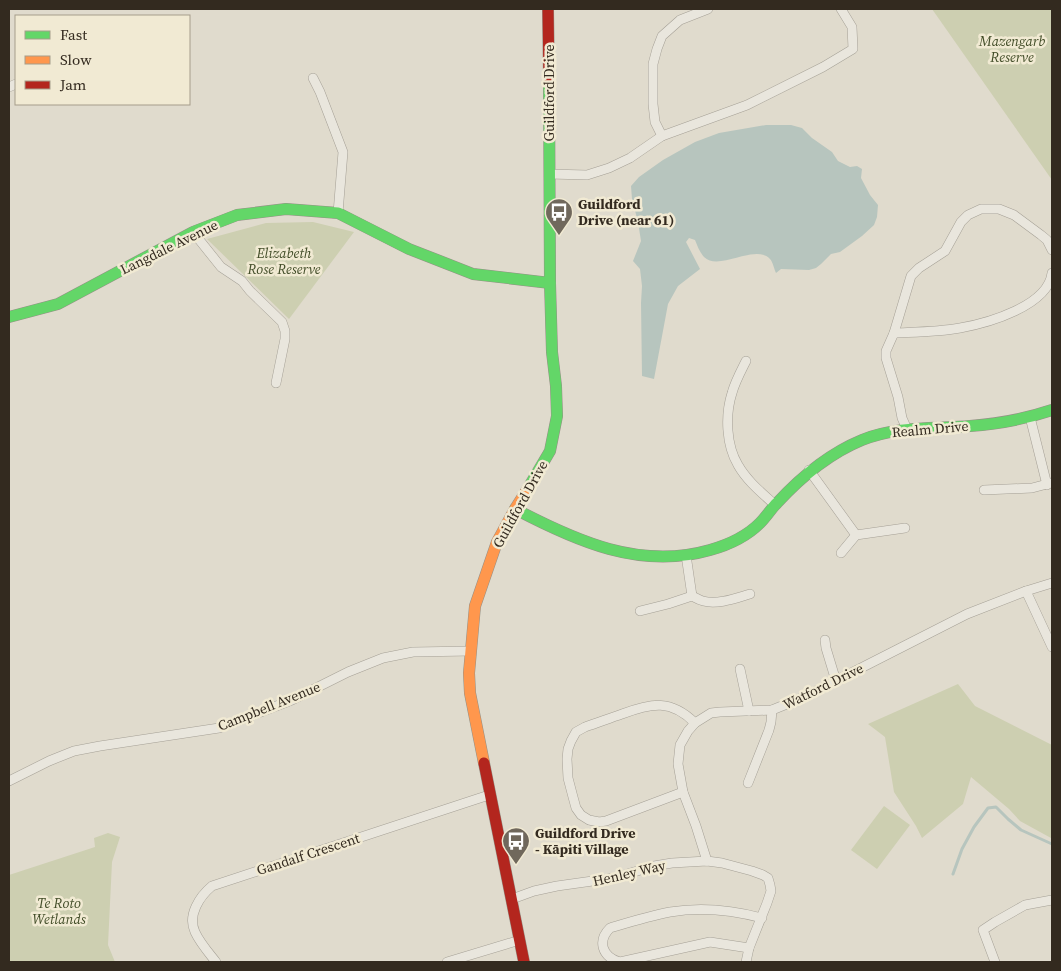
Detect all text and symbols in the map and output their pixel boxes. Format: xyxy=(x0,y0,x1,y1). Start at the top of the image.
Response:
legend xyxy=(15,15,190,105)
text: Fast xyxy=(60,24,87,45)
park label: Mazengarb Reserve xyxy=(978,31,1045,67)
street label: Guildford Drive xyxy=(539,44,559,142)
text: Slow xyxy=(60,49,92,70)
text: Jam xyxy=(59,74,87,95)
place label: Guildford Drive (near 61) xyxy=(578,194,674,230)
bus stop icon: Guildford Drive (near 61) xyxy=(544,197,574,236)
street label: Langdale Avenue xyxy=(117,215,221,279)
park label: Elizabeth Rose Reserve xyxy=(246,243,321,279)
street label: Realm Drive xyxy=(891,416,969,442)
street label: Guildford Drive xyxy=(488,457,552,551)
street label: Watford Drive xyxy=(779,658,867,714)
street label: Campbell Avenue xyxy=(215,676,323,736)
place label: Guildford Drive - Kāpiti Village xyxy=(535,823,636,859)
bus stop icon: Guildford Drive - Kāpiti Village xyxy=(501,826,531,865)
street label: Gandalf Crescent xyxy=(254,828,362,880)
street label: Henley Way xyxy=(591,855,668,891)
park label: Te Roto Wetlands xyxy=(32,893,87,929)

